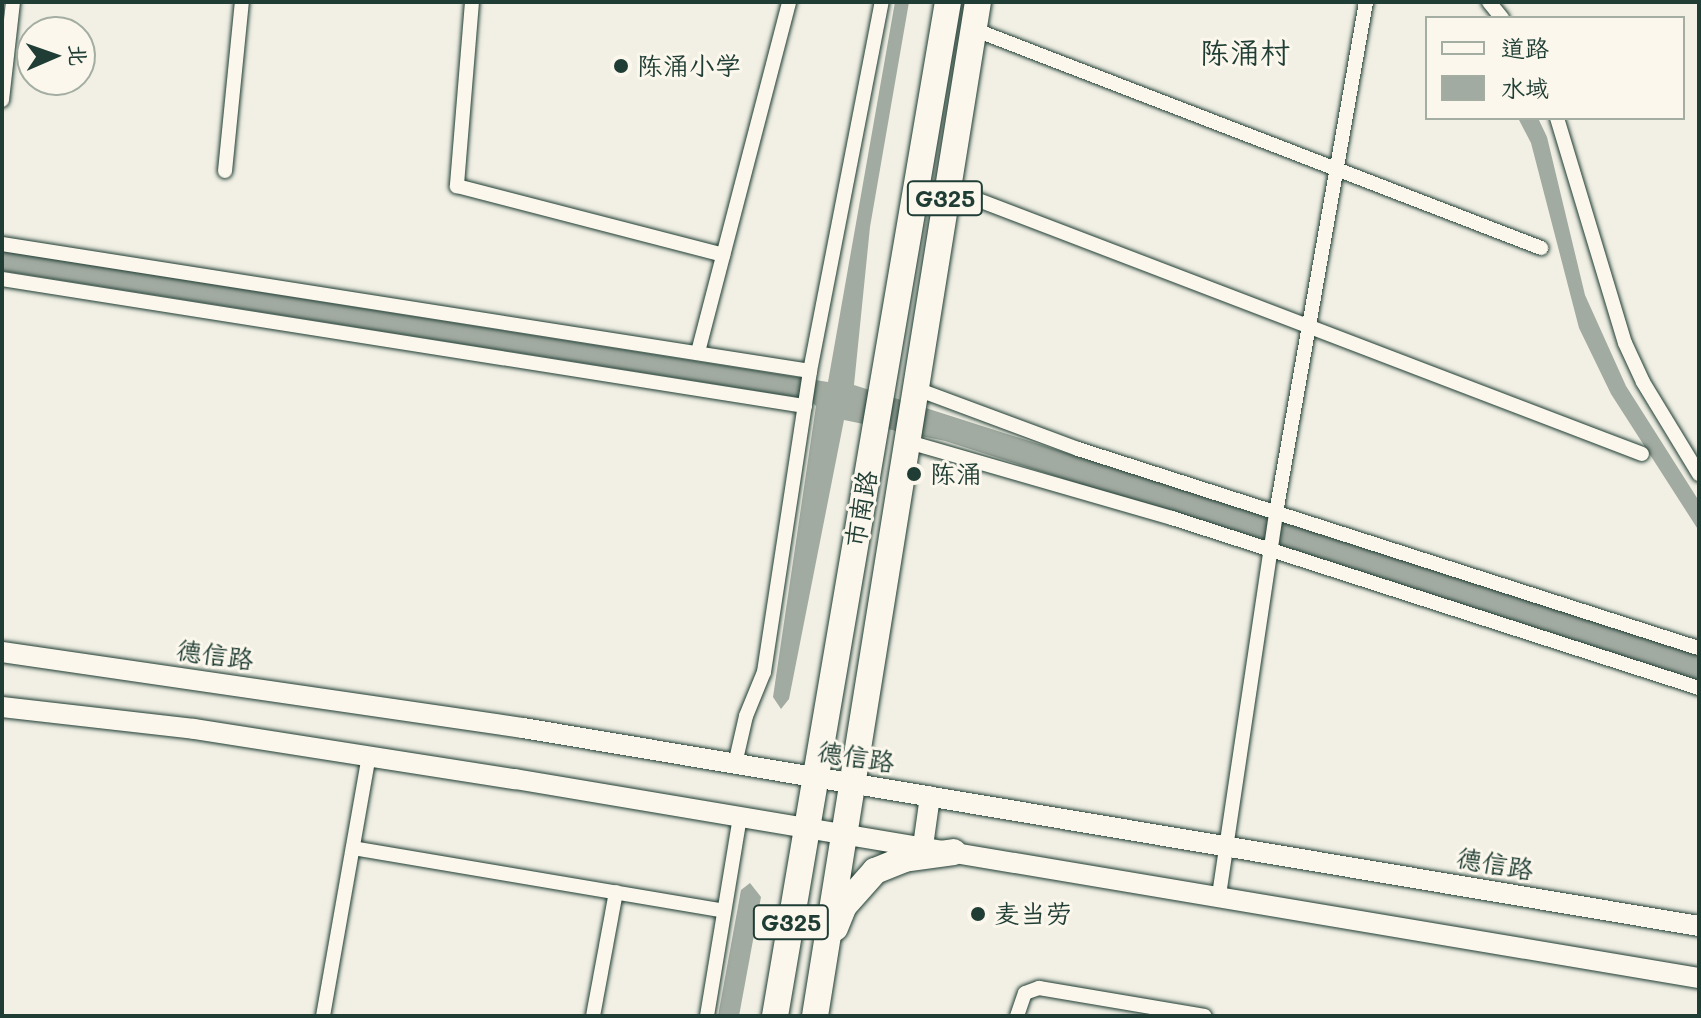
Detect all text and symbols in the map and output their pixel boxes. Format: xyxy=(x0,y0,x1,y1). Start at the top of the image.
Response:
north arrow xyxy=(16,16,96,96)
legend xyxy=(1425,16,1685,120)
text: 道路 xyxy=(1501,32,1549,63)
district label: 陈涌村 xyxy=(1200,33,1290,69)
text: 北 xyxy=(64,44,93,67)
place label: 陈涌小学 xyxy=(637,50,741,82)
marker: 陈涌小学 xyxy=(612,57,630,75)
text: 水域 xyxy=(1501,72,1549,103)
road number: G325 xyxy=(905,178,985,218)
place label: 陈涌 xyxy=(930,458,982,490)
marker: 陈涌 xyxy=(905,465,923,483)
street label: 市南路 xyxy=(839,468,883,550)
street label: 德信路 xyxy=(174,634,256,676)
street label: 德信路 xyxy=(815,735,897,779)
street label: 德信路 xyxy=(1454,842,1536,886)
place label: 麦当劳 xyxy=(994,898,1072,930)
road number: G325 xyxy=(751,902,831,942)
marker: 麦当劳 xyxy=(969,905,987,923)

